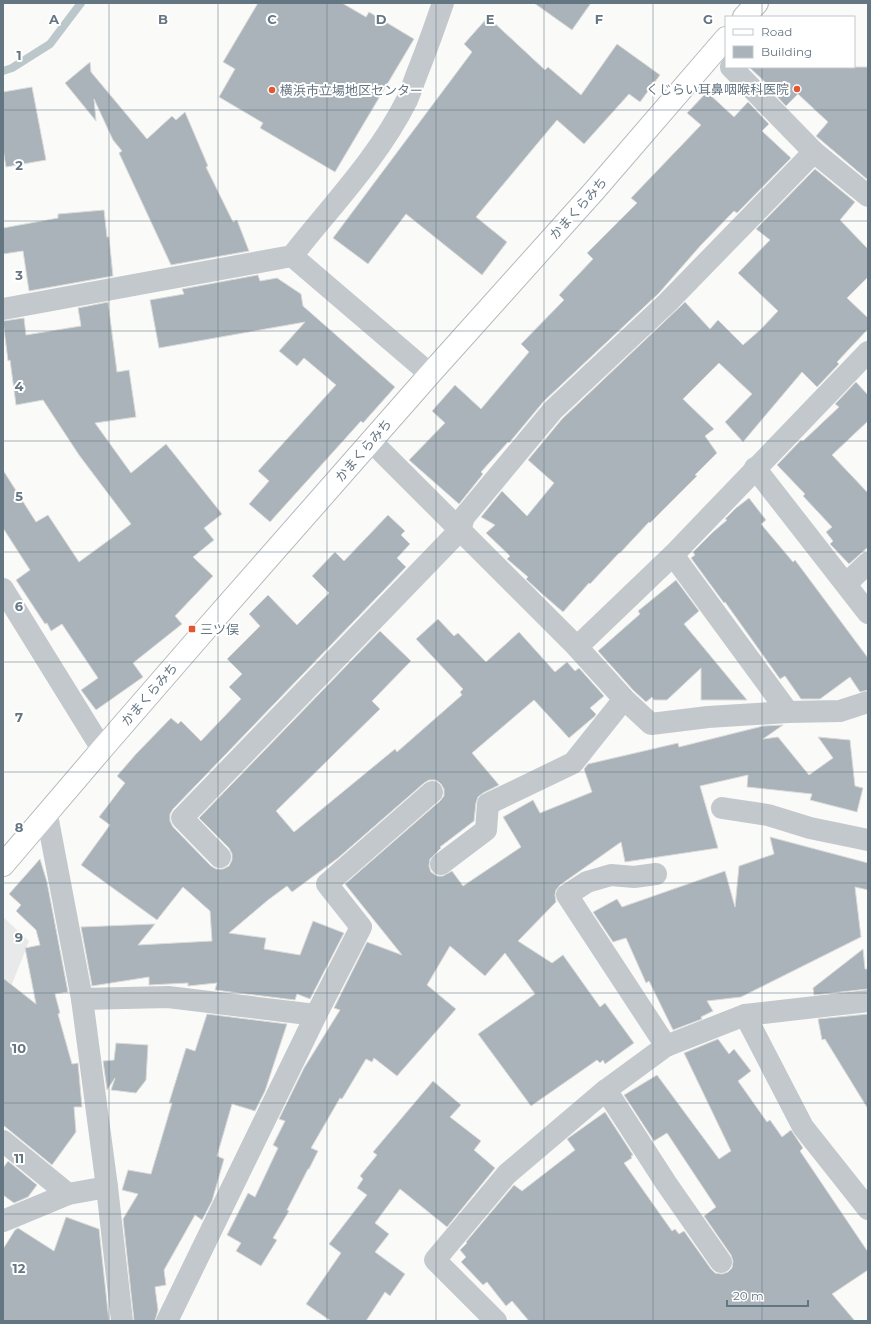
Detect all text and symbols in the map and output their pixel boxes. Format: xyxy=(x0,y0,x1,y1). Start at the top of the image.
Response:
text: A xyxy=(48,11,60,27)
text: B xyxy=(158,11,168,27)
text: C xyxy=(267,11,277,27)
text: D xyxy=(376,11,387,27)
text: E xyxy=(486,11,495,27)
text: F xyxy=(595,11,603,27)
text: G xyxy=(703,11,713,27)
legend xyxy=(725,16,855,68)
text: Road xyxy=(761,24,792,39)
text: Building xyxy=(761,44,812,59)
text: 1 xyxy=(16,47,22,63)
place label: くじらい耳鼻咽喉科医院 xyxy=(646,81,789,97)
place label: 横浜市立場地区センター xyxy=(280,82,423,98)
marker: くじらい耳鼻咽喉科医院 xyxy=(792,84,802,94)
marker: 横浜市立場地区センター xyxy=(267,85,277,95)
text: 2 xyxy=(15,157,23,173)
street label: かまくらみち xyxy=(546,174,610,242)
text: 3 xyxy=(14,267,23,283)
text: 4 xyxy=(15,378,24,394)
street label: かまくらみち xyxy=(331,415,395,485)
text: 5 xyxy=(15,488,23,504)
text: 6 xyxy=(15,598,24,614)
place label: 三ツ俣 xyxy=(200,621,239,637)
marker: 三ツ俣 xyxy=(187,624,197,634)
street label: かまくらみち xyxy=(117,659,181,729)
text: 7 xyxy=(15,709,23,725)
text: 8 xyxy=(15,819,24,835)
text: 9 xyxy=(15,929,23,945)
text: 10 xyxy=(12,1040,26,1056)
text: 11 xyxy=(14,1150,24,1166)
text: 12 xyxy=(13,1260,26,1276)
scale bar xyxy=(727,1282,808,1308)
text: 20 m xyxy=(733,1288,764,1303)

